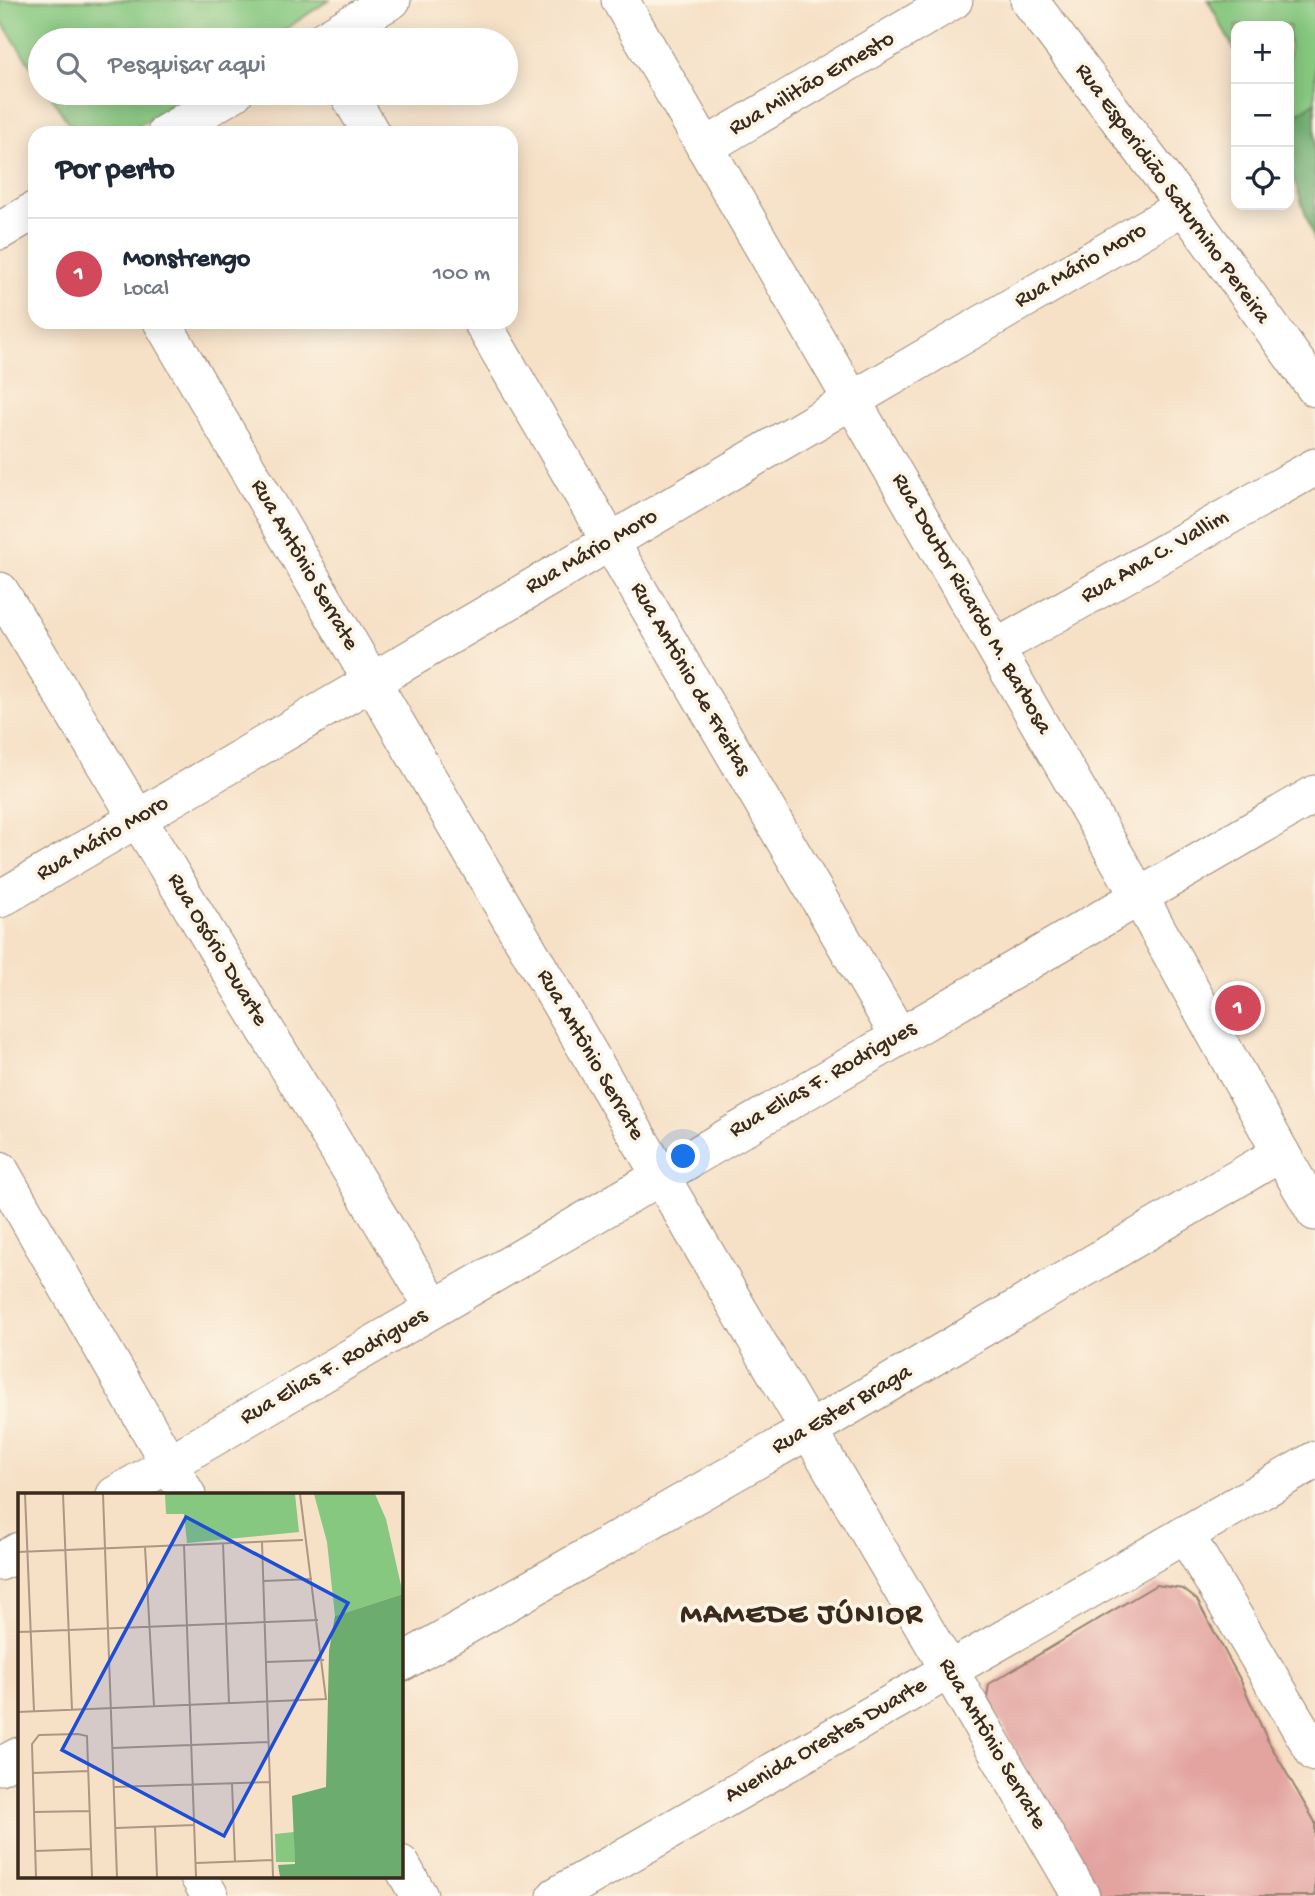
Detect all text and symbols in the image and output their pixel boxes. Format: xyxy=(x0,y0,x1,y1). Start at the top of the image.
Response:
map controls xyxy=(1231,21,1294,210)
button: + xyxy=(1231,21,1294,84)
street label: Rua Militão Ernesto xyxy=(724,26,900,142)
search box xyxy=(28,28,518,105)
icon: search xyxy=(52,48,90,86)
text: Pesquisar aqui xyxy=(108,51,266,82)
street label: Rua Esperidião Saturnino Pereira xyxy=(1068,59,1276,330)
button: − xyxy=(1231,84,1294,147)
button: locate xyxy=(1231,147,1294,210)
text: Por perto xyxy=(56,154,175,189)
street label: Rua Mário Moro xyxy=(1010,217,1152,315)
text: Monstrengo xyxy=(123,245,250,276)
text: 1 xyxy=(74,261,84,288)
text: 100 m xyxy=(433,261,490,288)
text: Local xyxy=(123,276,169,303)
street label: Rua Doutor Ricardo M. Barbosa xyxy=(885,469,1058,740)
street label: Rua Antônio Serrate xyxy=(244,475,365,656)
street label: Rua Mário Moro xyxy=(521,503,663,601)
street label: Rua Ana C. Vallim xyxy=(1076,504,1234,610)
street label: Rua Antônio de Freitas xyxy=(624,578,757,781)
street label: Rua Mário Moro xyxy=(32,790,174,888)
street label: Rua Osório Duarte xyxy=(161,869,274,1032)
street label: Rua Antônio Serrate xyxy=(530,965,651,1146)
pin: 1 xyxy=(1215,982,1261,1034)
street label: Rua Elias F. Rodrigues xyxy=(725,1015,922,1145)
your location xyxy=(666,1139,700,1173)
street label: Rua Elias F. Rodrigues xyxy=(236,1302,433,1432)
street label: Rua Ester Braga xyxy=(767,1358,918,1461)
inset map xyxy=(18,1493,402,1878)
district label: MAMEDE JÚNIOR xyxy=(680,1598,924,1634)
street label: Rua Antônio Serrate xyxy=(932,1654,1053,1835)
street label: Avenida Orestes Duarte xyxy=(720,1672,933,1810)

